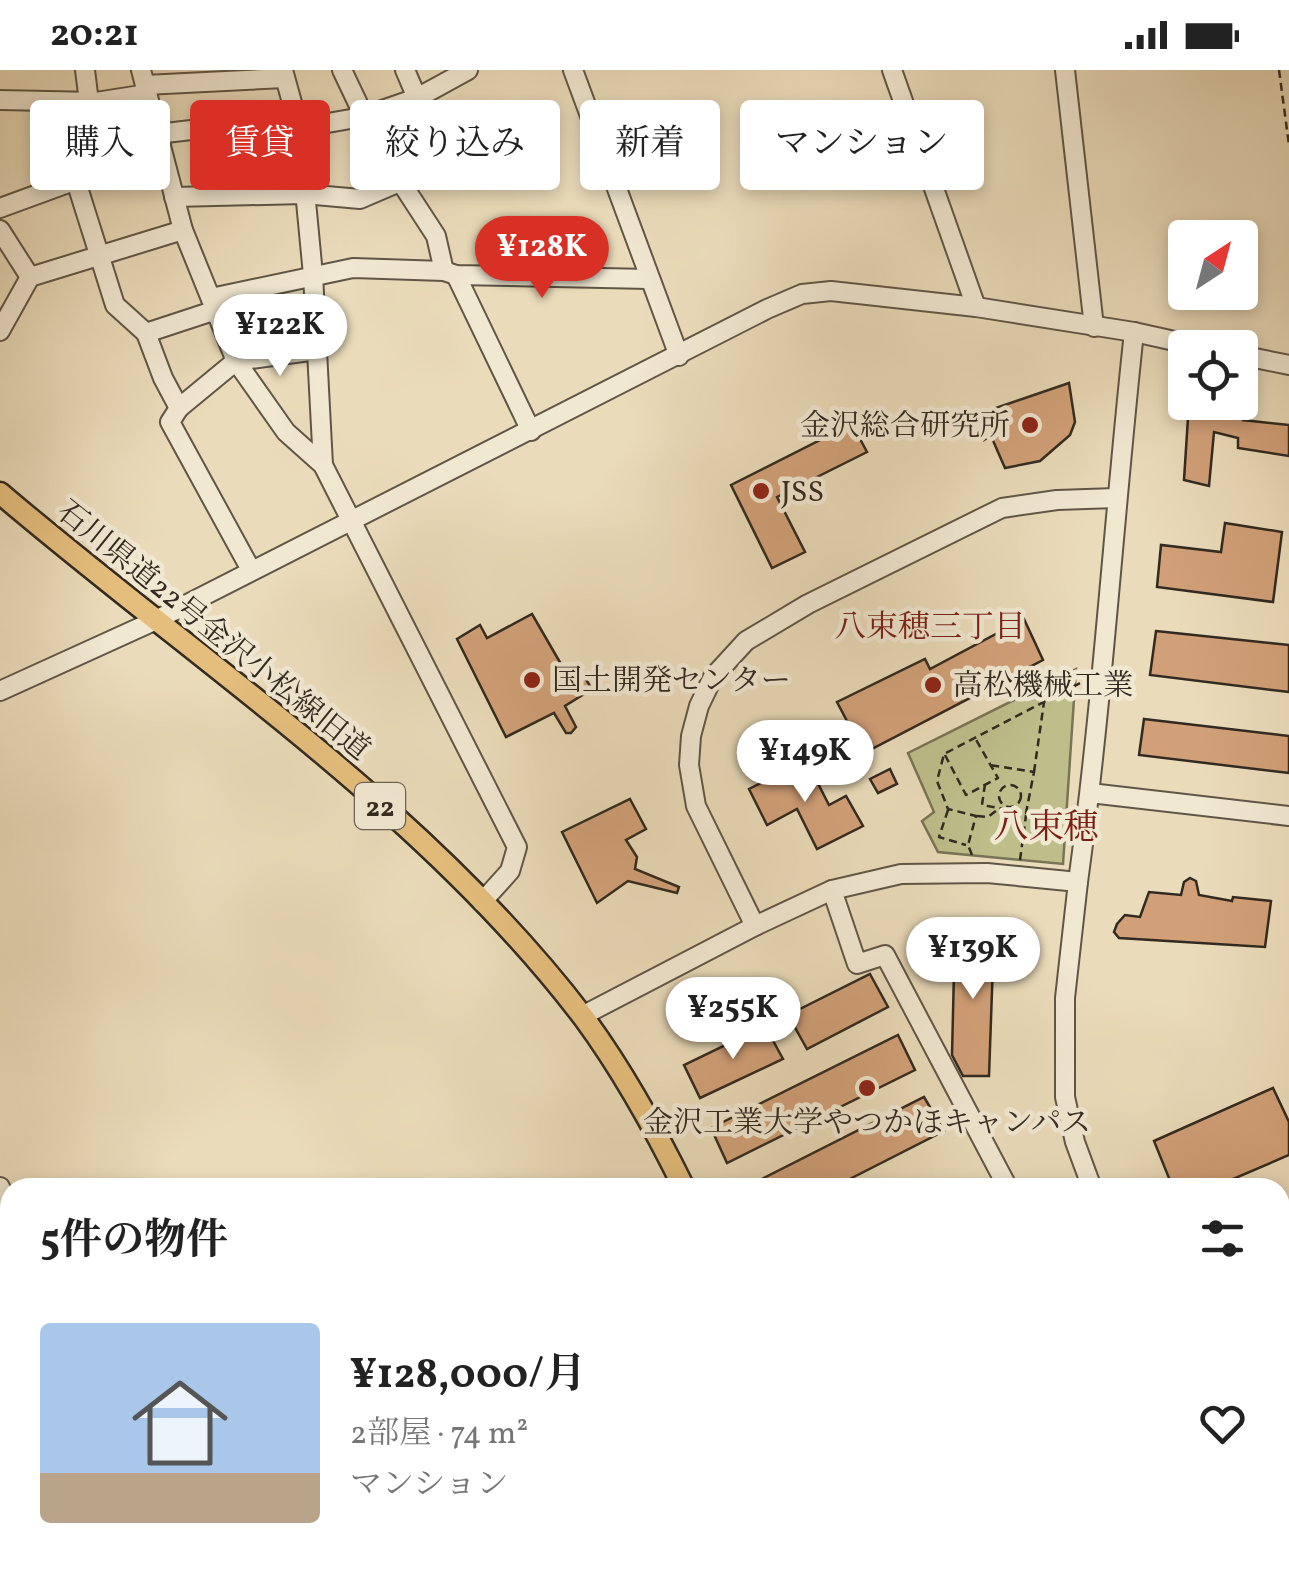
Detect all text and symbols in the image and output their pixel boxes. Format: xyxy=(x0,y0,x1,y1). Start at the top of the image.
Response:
text: 20:21 xyxy=(50,9,139,62)
chip: 購入 xyxy=(30,100,170,190)
chip: 賃貸 xyxy=(190,100,330,190)
chip: 絞り込み xyxy=(350,100,560,190)
chip: 新着 xyxy=(580,100,720,190)
chip: マンション xyxy=(740,100,984,190)
pin: ¥128K xyxy=(472,216,612,301)
north arrow xyxy=(1168,220,1258,310)
map controls xyxy=(1168,220,1258,420)
text: ¥128K xyxy=(497,226,587,270)
pin: ¥122K xyxy=(210,294,350,379)
text: ¥122K xyxy=(235,304,325,348)
button: locate xyxy=(1168,330,1258,420)
place label: 金沢総合研究所 xyxy=(800,406,1010,448)
marker: 金沢総合研究所 xyxy=(1019,414,1041,436)
place label: JSS xyxy=(781,472,824,514)
marker: JSS xyxy=(750,480,772,502)
street label: 石川県道22号金沢小松線旧道 xyxy=(47,492,378,771)
district label: 八束穂三丁目 xyxy=(834,607,1026,651)
place label: 国土開発センター xyxy=(552,661,791,703)
place label: 高松機械工業 xyxy=(953,666,1133,708)
marker: 国土開発センター xyxy=(521,669,543,691)
marker: 高松機械工業 xyxy=(922,674,944,696)
pin: ¥149K xyxy=(735,720,875,805)
text: ¥149K xyxy=(759,730,851,774)
road number: 22 xyxy=(355,783,405,829)
district label: 八束穂 xyxy=(993,805,1099,853)
pin: ¥139K xyxy=(903,917,1043,1002)
text: ¥139K xyxy=(928,927,1018,971)
pin: ¥255K xyxy=(663,977,803,1062)
text: ¥255K xyxy=(688,987,778,1031)
marker: 金沢工業大学やつかほキャンパス xyxy=(856,1077,878,1099)
place label: 金沢工業大学やつかほキャンパス xyxy=(643,1103,1091,1145)
icon: filters xyxy=(1195,1211,1250,1266)
text: 5件の物件 xyxy=(40,1213,228,1272)
text: ¥128,000/月 xyxy=(350,1347,586,1406)
icon: home xyxy=(120,1363,240,1483)
icon: heart xyxy=(1195,1396,1250,1451)
text: 2部屋 · 74 m² xyxy=(350,1413,528,1457)
text: マンション xyxy=(350,1464,509,1508)

